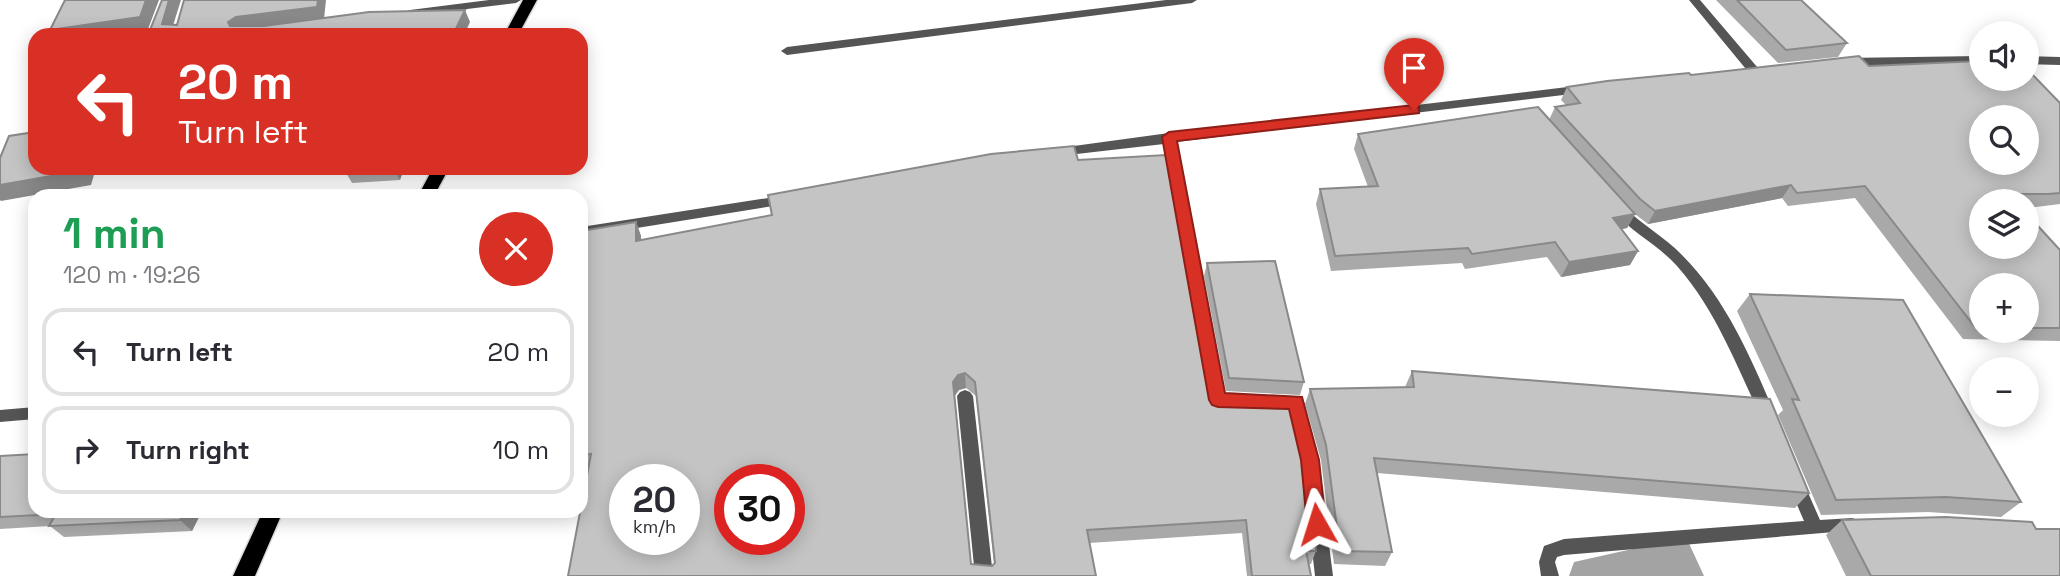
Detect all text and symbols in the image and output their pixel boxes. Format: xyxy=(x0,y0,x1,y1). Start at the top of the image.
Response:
map controls xyxy=(1969,21,2039,427)
button: sound xyxy=(1969,21,2039,91)
pin xyxy=(1384,38,1444,110)
icon: arrive xyxy=(1395,49,1433,87)
text: 20 m xyxy=(178,51,293,113)
icon: left xyxy=(63,56,154,147)
button: search xyxy=(1969,105,2039,175)
text: Turn left xyxy=(178,112,308,152)
button: layers xyxy=(1969,189,2039,259)
text: 1 min xyxy=(63,207,166,260)
button: close xyxy=(479,212,553,286)
text: 120 m · 19:26 xyxy=(63,260,201,290)
button: + xyxy=(1969,273,2039,343)
icon: left xyxy=(67,333,105,371)
text: Turn left xyxy=(126,335,233,369)
text: 20 m xyxy=(488,335,549,369)
button: − xyxy=(1969,357,2039,427)
icon: right xyxy=(67,431,105,469)
text: Turn right xyxy=(126,433,250,467)
text: 10 m xyxy=(492,433,549,467)
speed limit sign: 30 xyxy=(714,464,805,555)
text: 20 xyxy=(633,478,676,522)
position arrow xyxy=(1280,487,1354,561)
text: km/h xyxy=(633,515,676,538)

